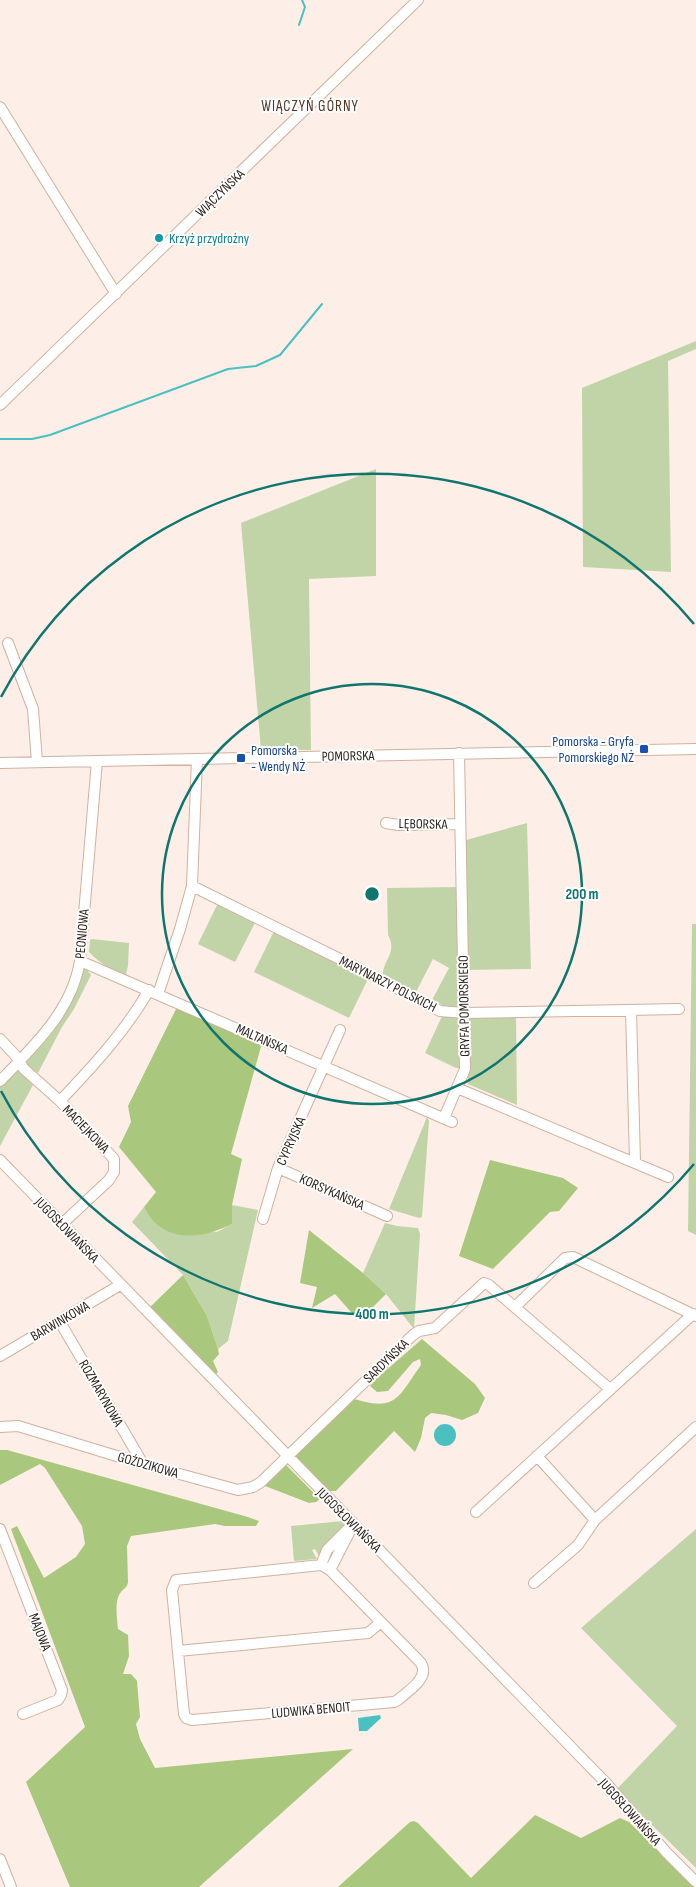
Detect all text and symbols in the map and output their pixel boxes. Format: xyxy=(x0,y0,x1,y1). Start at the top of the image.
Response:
district label: WIĄCZYŃ GÓRNY xyxy=(261,97,359,116)
street label: WIĄCZYŃSKA xyxy=(192,165,249,221)
place label: Krzyż przydrożny xyxy=(169,230,250,247)
marker: Krzyż przydrożny xyxy=(153,232,165,244)
place label: Pomorska - Gryfa Pomorskiego NŻ xyxy=(552,733,634,766)
place label: Pomorska - Wendy NŻ xyxy=(251,742,305,775)
marker: Pomorska - Gryfa Pomorskiego NŻ xyxy=(638,743,650,755)
street label: POMORSKA xyxy=(321,747,376,765)
marker: Pomorska - Wendy NŻ xyxy=(235,752,247,764)
street label: LĘBORSKA xyxy=(398,815,449,833)
centre of rings xyxy=(363,885,381,903)
text: 200 m xyxy=(565,885,599,904)
street label: PEONIOWA xyxy=(71,907,93,960)
street label: MARYNARZY POLSKICH xyxy=(337,952,439,1016)
street label: GRYFA POMORSKIEGO xyxy=(455,955,473,1057)
street label: MALTAŃSKA xyxy=(233,1020,292,1058)
street label: MACIEJKOWA xyxy=(59,1101,114,1157)
street label: CYPRYJSKA xyxy=(273,1113,310,1168)
street label: KORSYKAŃSKA xyxy=(297,1170,368,1214)
street label: JUGOSŁOWIAŃSKA xyxy=(31,1193,103,1267)
street label: BARWINKOWA xyxy=(27,1297,93,1345)
text: 400 m xyxy=(355,1305,389,1324)
street label: SARDYŃSKA xyxy=(360,1335,413,1387)
street label: ROZMARYNOWA xyxy=(75,1357,127,1430)
street label: GOŹDZIKOWA xyxy=(116,1448,181,1482)
street label: JUGOSŁOWIAŃSKA xyxy=(312,1483,386,1557)
street label: MAJOWA xyxy=(25,1611,55,1654)
street label: LUDWIKA BENOIT xyxy=(271,1698,352,1722)
street label: JUGOSŁOWIAŃSKA xyxy=(595,1774,665,1850)

